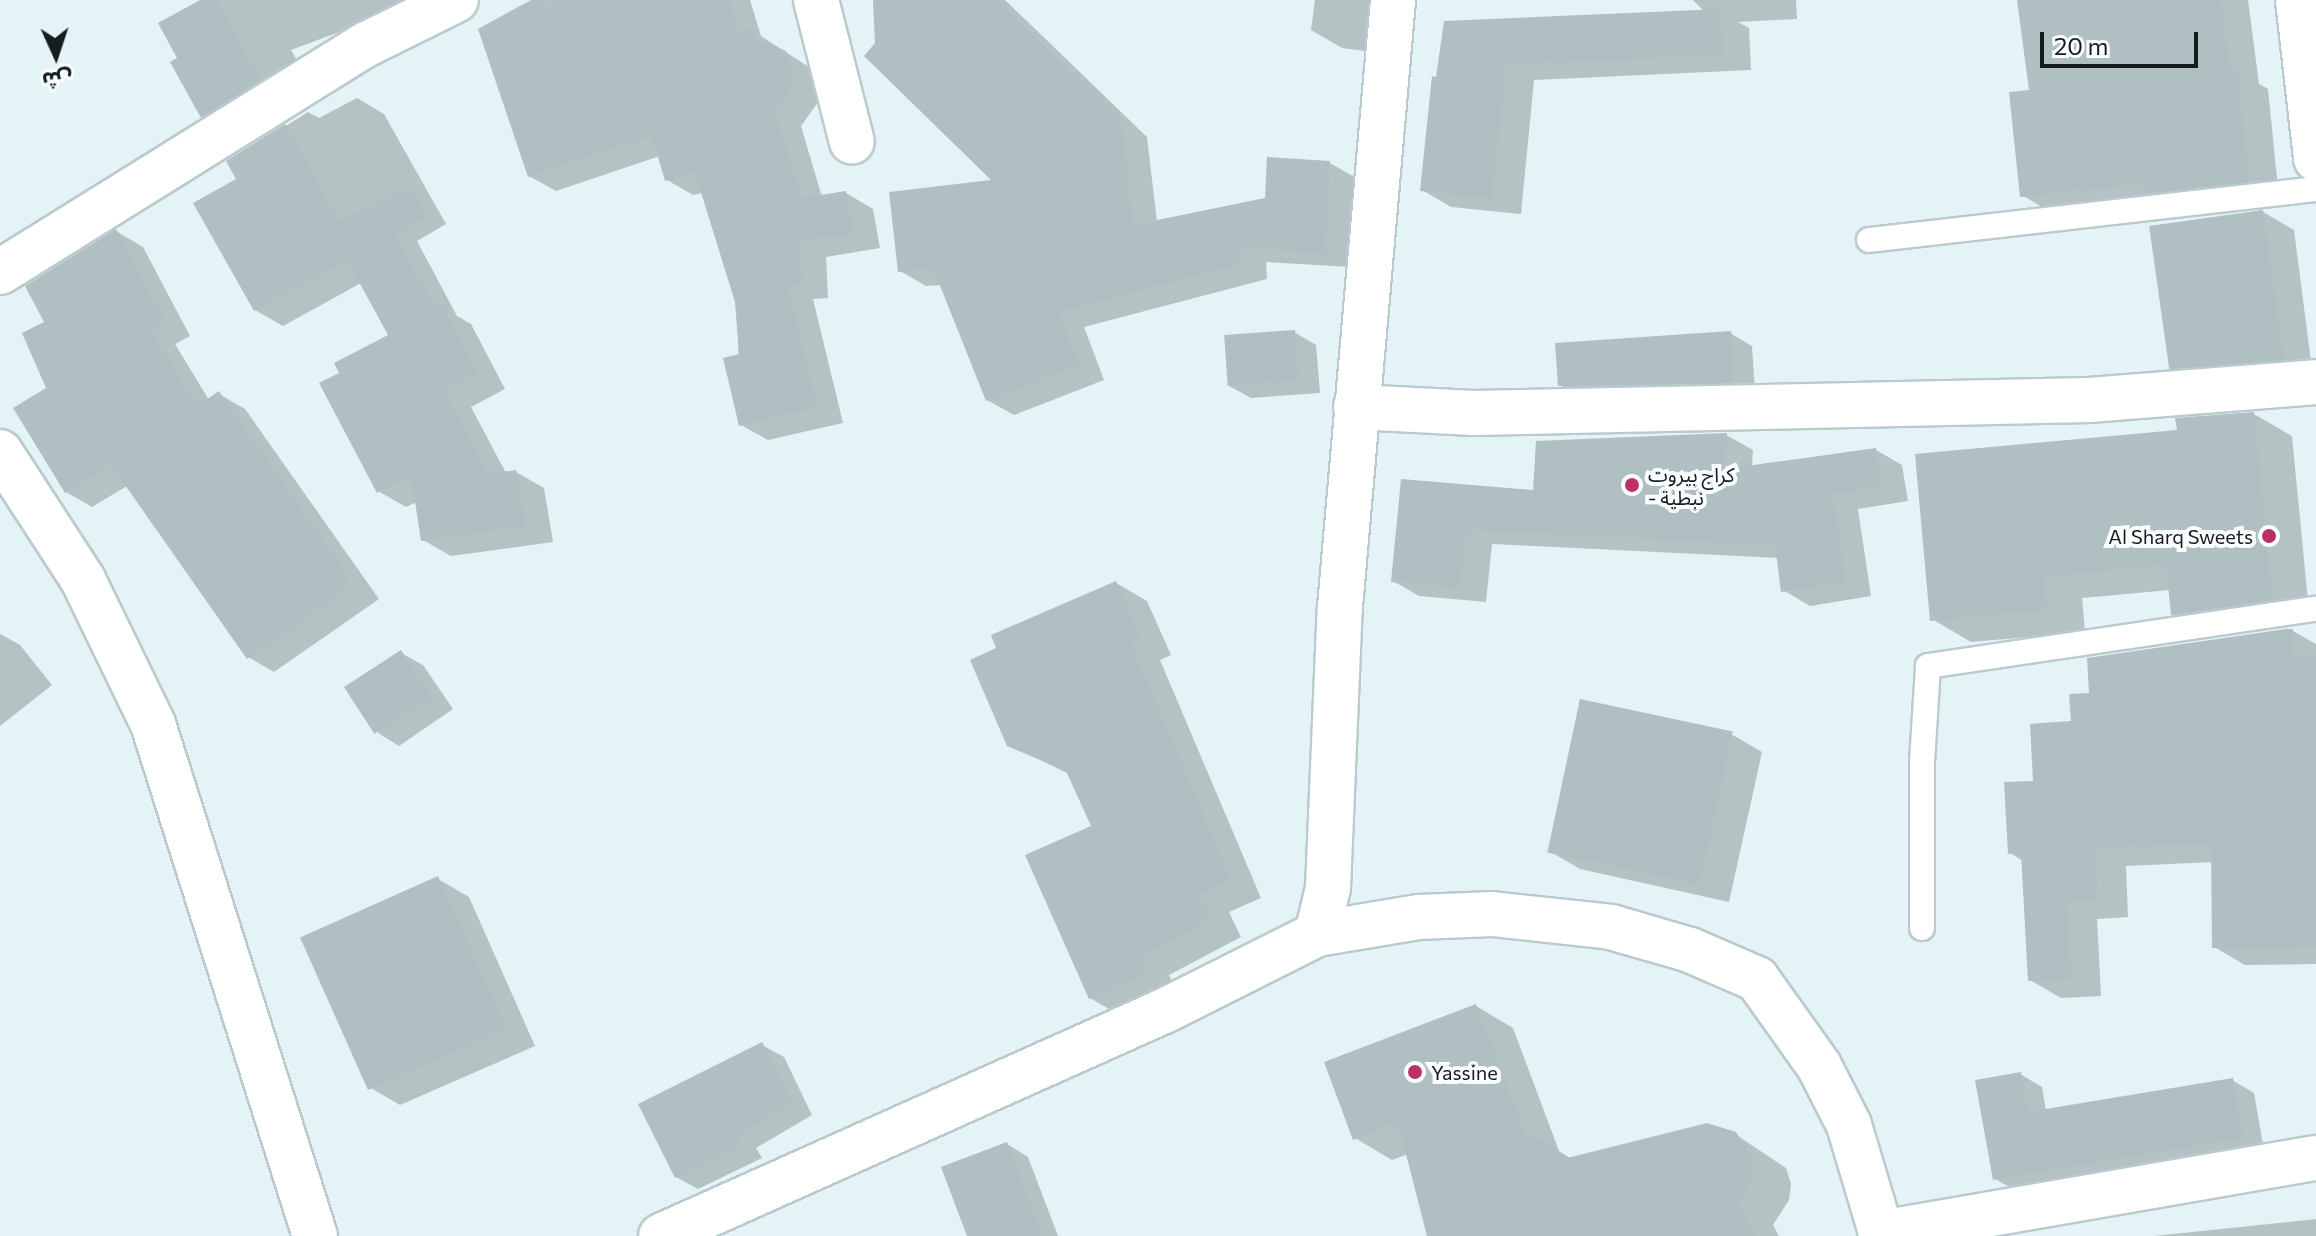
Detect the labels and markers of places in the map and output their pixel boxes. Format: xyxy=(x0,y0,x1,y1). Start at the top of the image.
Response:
place label: كراج بيروت - نبطية xyxy=(1648,462,1735,509)
marker: كراج بيروت - نبطية xyxy=(1623,476,1641,494)
place label: Al Sharq Sweets xyxy=(2108,524,2253,548)
marker: Al Sharq Sweets xyxy=(2260,527,2278,545)
place label: Yassine xyxy=(1431,1060,1498,1084)
marker: Yassine xyxy=(1406,1063,1424,1081)

